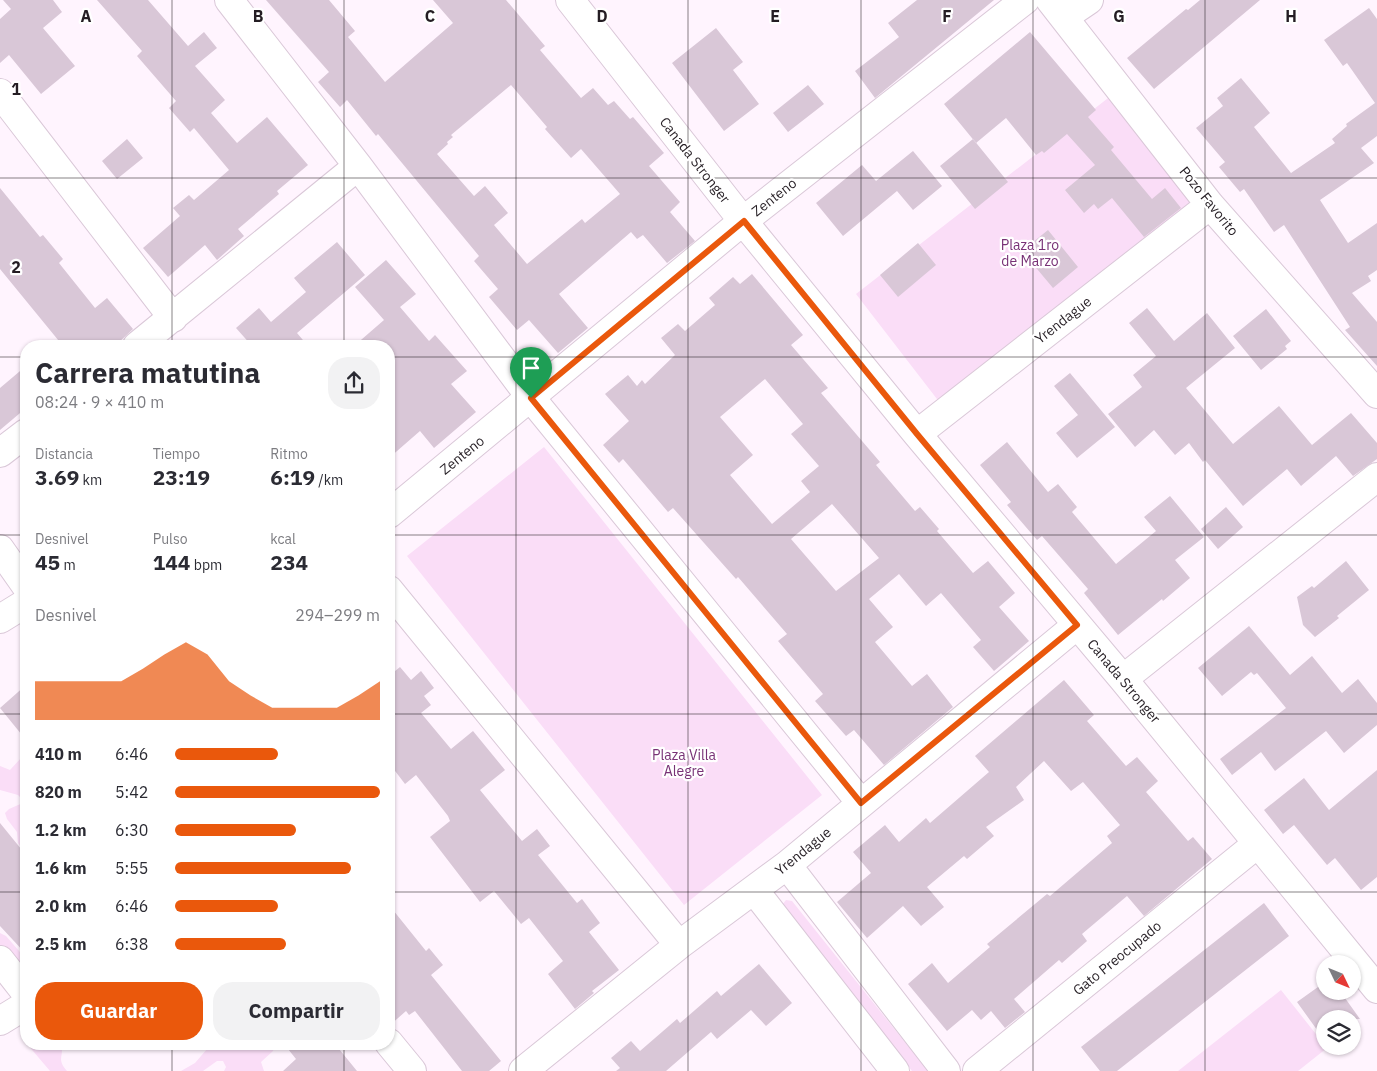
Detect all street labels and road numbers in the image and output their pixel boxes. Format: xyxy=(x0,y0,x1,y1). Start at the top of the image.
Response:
street label: Canada Stronger xyxy=(656,113,734,207)
street label: Pozo Favorito xyxy=(1176,163,1243,239)
street label: Zenteno xyxy=(748,174,800,220)
street label: Yrendague xyxy=(1031,292,1095,348)
street label: Zenteno xyxy=(436,432,488,478)
street label: Canada Stronger xyxy=(1084,635,1164,727)
street label: Yrendague xyxy=(771,823,835,879)
street label: Gato Preocupado xyxy=(1069,917,1165,999)

